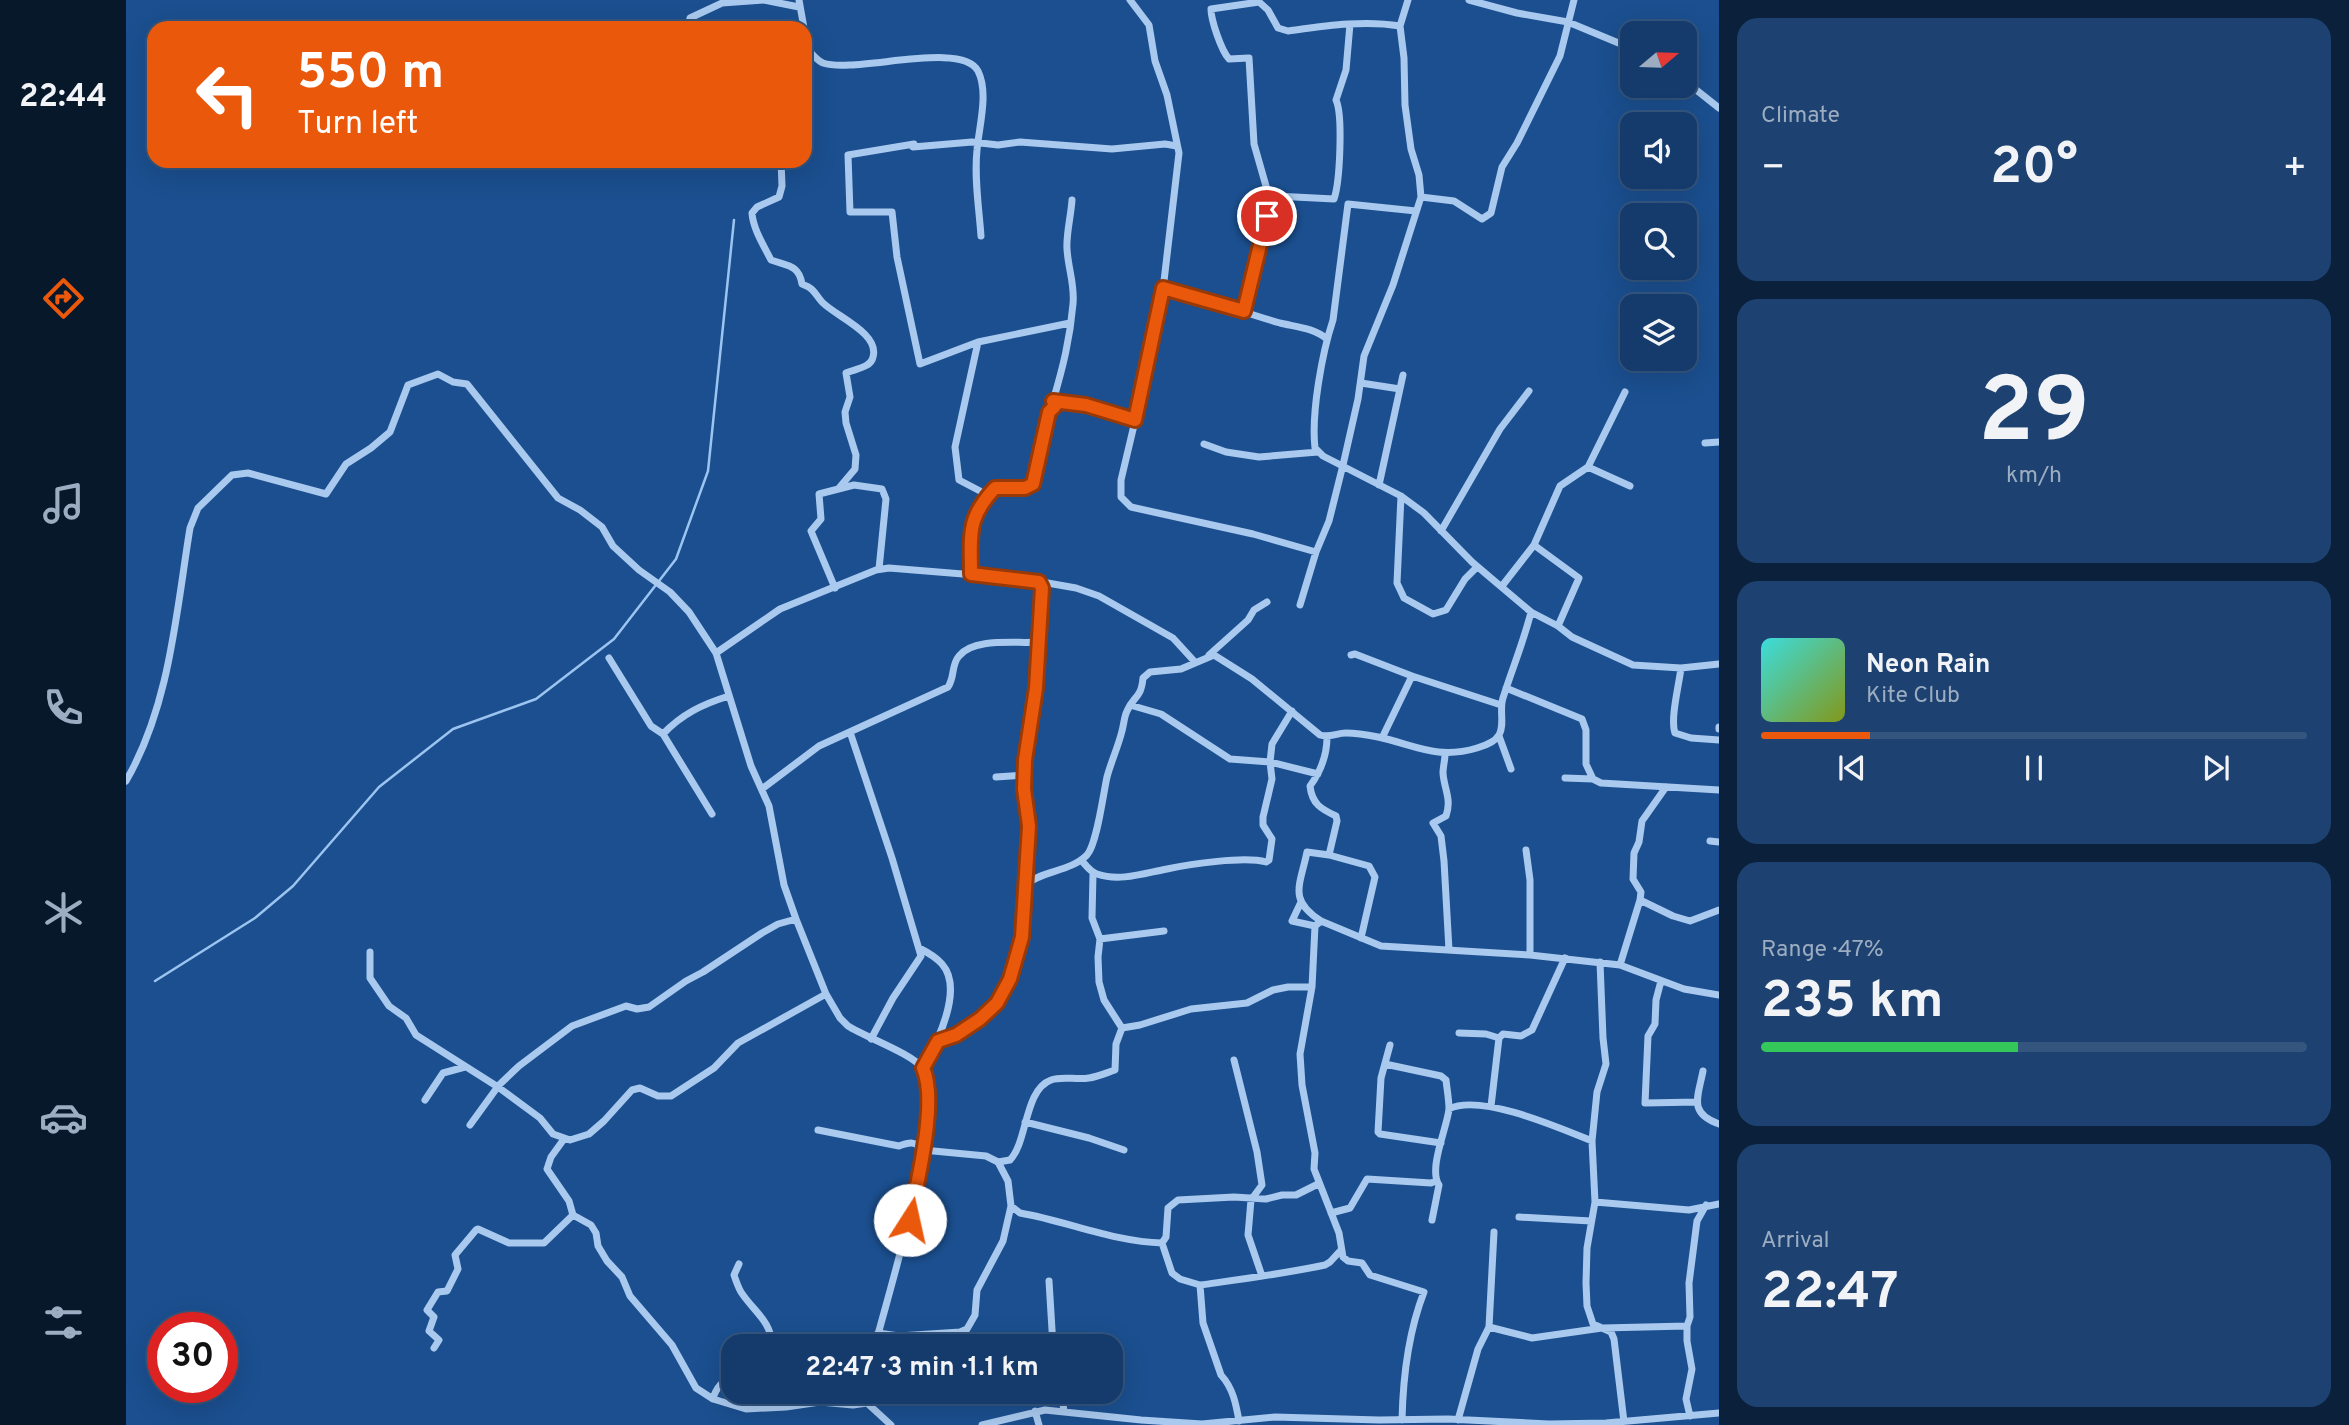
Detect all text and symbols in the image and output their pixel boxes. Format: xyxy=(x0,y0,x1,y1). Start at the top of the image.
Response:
north arrow xyxy=(1620,21,1698,98)
map controls xyxy=(1620,21,1697,371)
text: 550 m xyxy=(297,44,444,106)
icon: left xyxy=(182,49,273,140)
text: 22:44 xyxy=(19,78,107,118)
text: Climate xyxy=(1761,102,1840,131)
text: Turn left xyxy=(297,105,418,145)
button: sound xyxy=(1620,112,1697,189)
text: 20° xyxy=(1990,136,2078,202)
text: − xyxy=(1761,145,1786,194)
text: + xyxy=(2282,145,2307,194)
pin xyxy=(1237,186,1297,246)
icon: arrive xyxy=(1248,197,1286,235)
button: search xyxy=(1620,203,1697,280)
icon: directions xyxy=(39,274,88,323)
button: layers xyxy=(1620,294,1697,371)
text: 29 xyxy=(1978,359,2090,474)
text: km/h xyxy=(2006,462,2062,491)
icon: music xyxy=(39,479,88,528)
text: Neon Rain xyxy=(1866,649,1991,682)
text: Kite Club xyxy=(1866,682,1960,711)
icon: phone xyxy=(39,683,88,732)
icon: previous xyxy=(1833,749,1871,787)
icon: pause xyxy=(2015,749,2053,787)
icon: next xyxy=(2197,749,2235,787)
icon: climate xyxy=(39,888,88,937)
text: Range · 47% xyxy=(1761,936,1884,965)
text: 235 km xyxy=(1761,970,1943,1036)
icon: car xyxy=(39,1093,88,1142)
position arrow xyxy=(873,1183,947,1257)
text: Arrival xyxy=(1761,1227,1830,1256)
text: 22:47 xyxy=(1761,1261,1899,1327)
icon: filters xyxy=(39,1298,88,1347)
speed limit sign: 30 xyxy=(147,1312,238,1403)
text: 22:47 · 3 min · 1.1 km xyxy=(805,1352,1039,1385)

